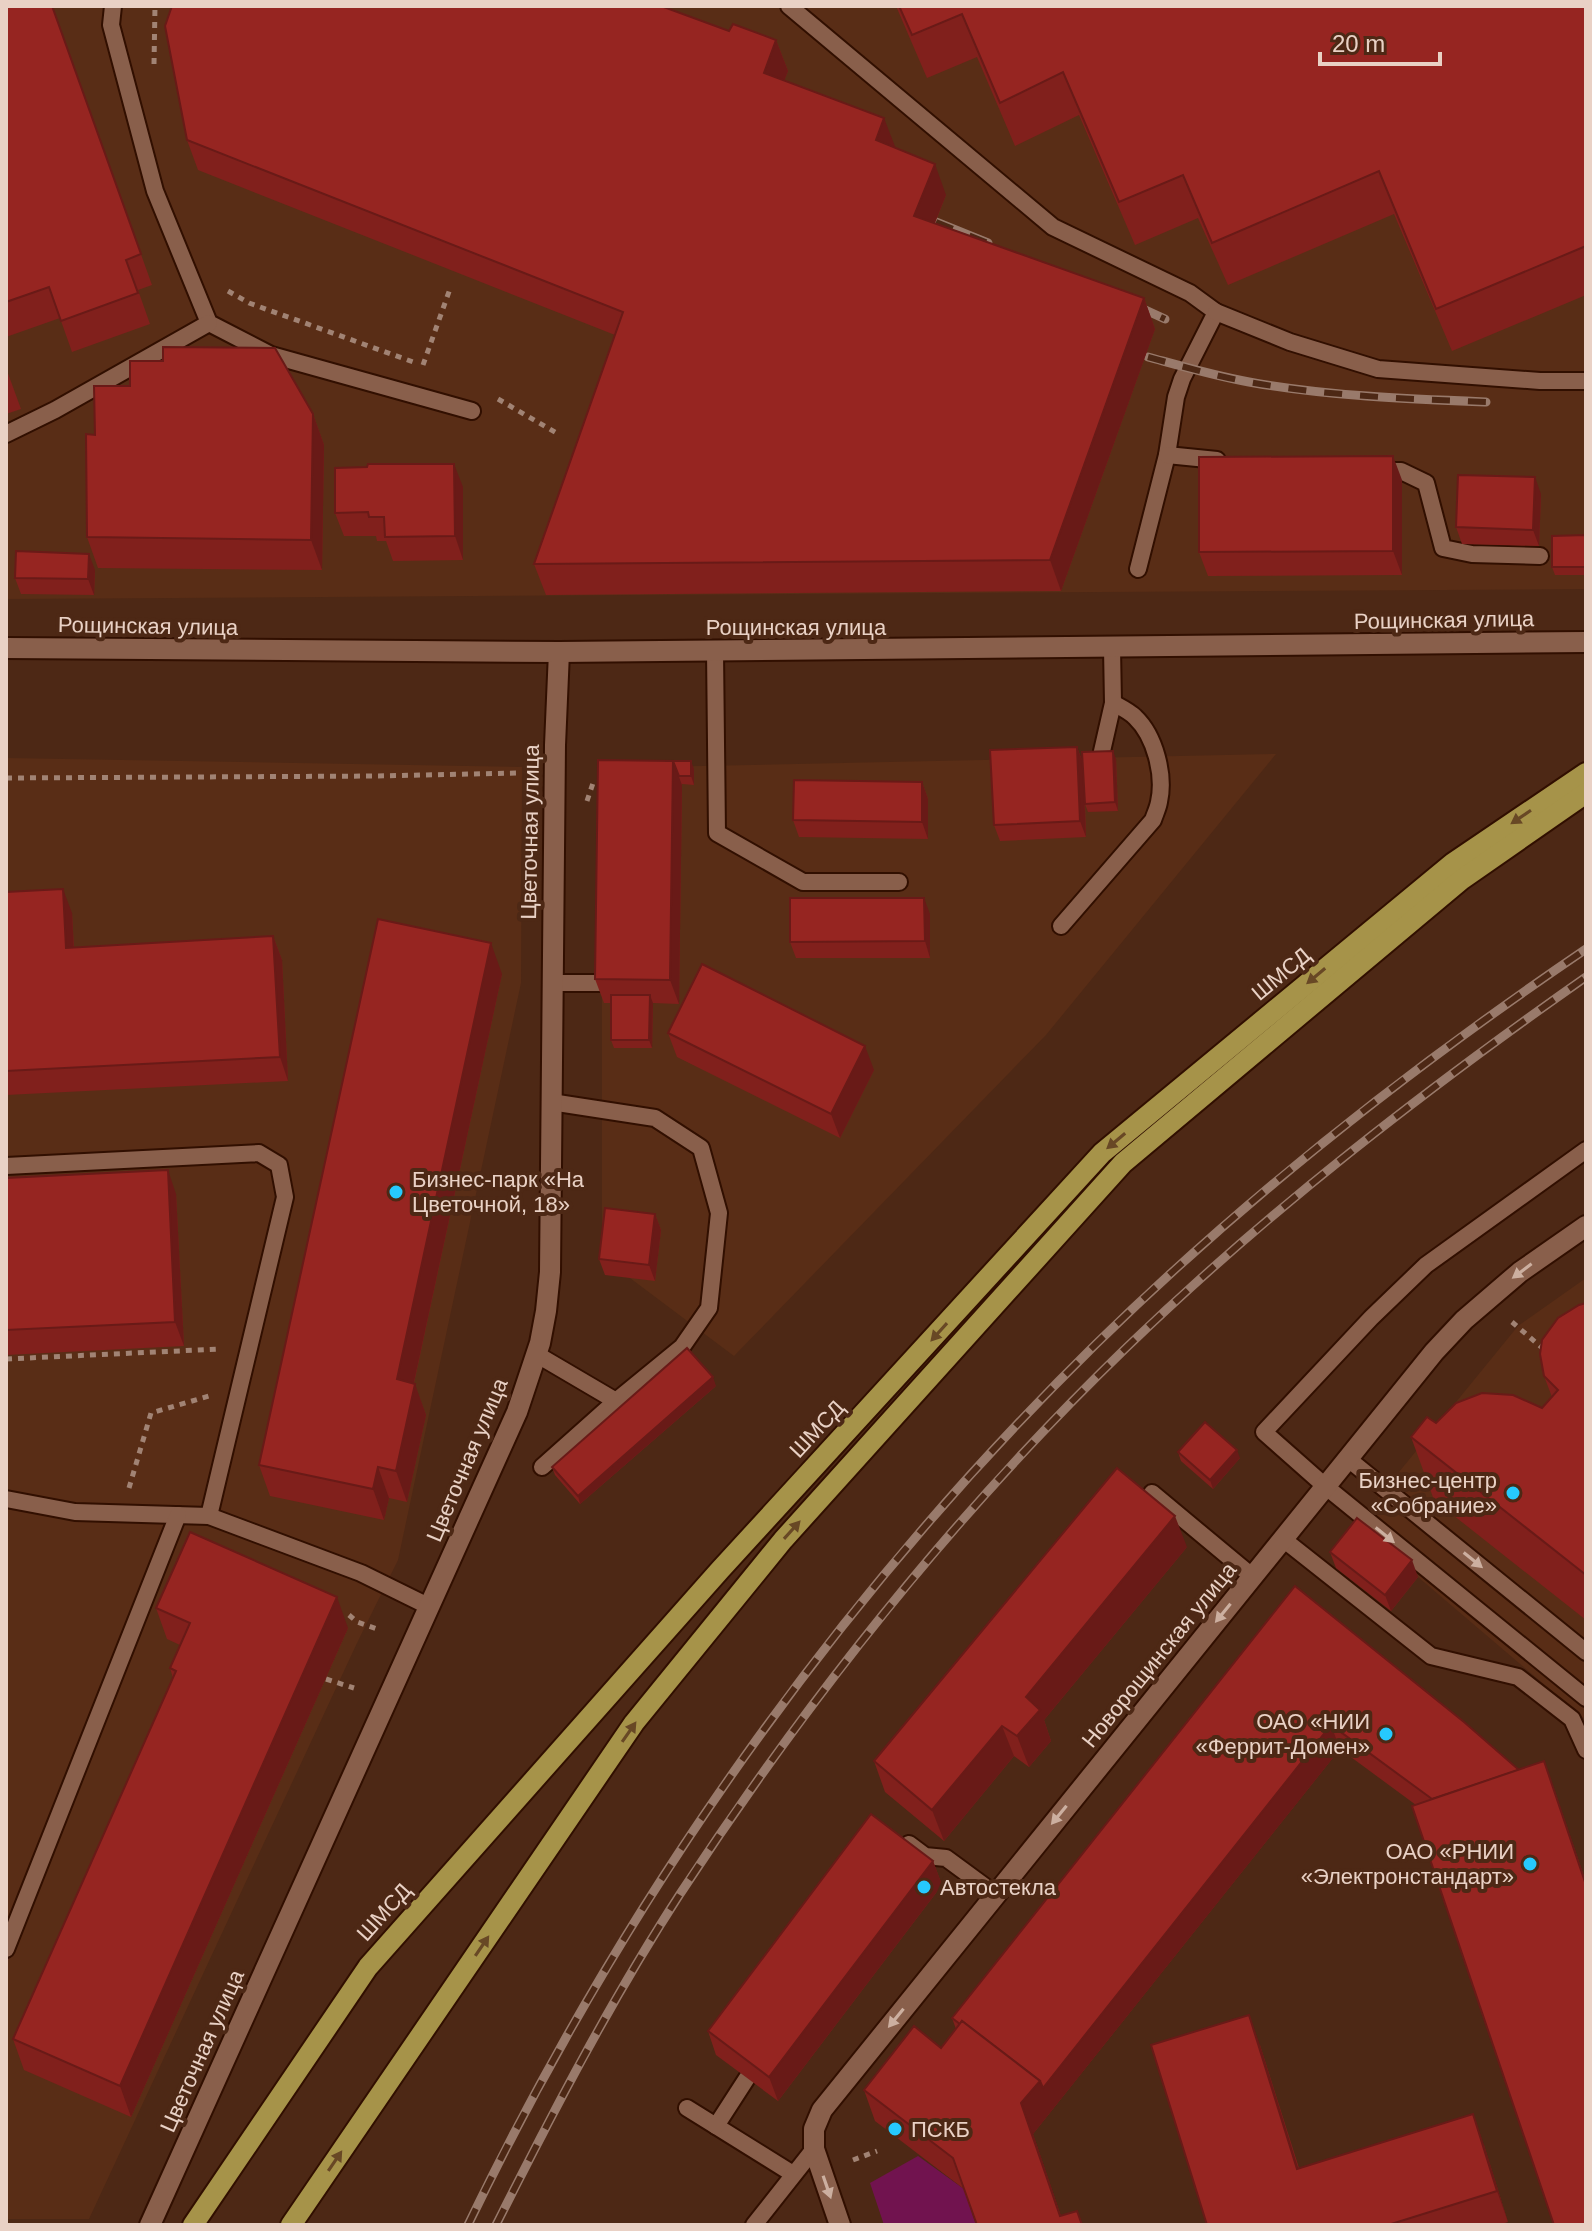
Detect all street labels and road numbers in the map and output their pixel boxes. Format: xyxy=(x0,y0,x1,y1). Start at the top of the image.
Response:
street label: Рощинская улица xyxy=(1354,606,1535,634)
street label: Рощинская улица xyxy=(58,612,239,640)
street label: Рощинская улица xyxy=(706,615,887,640)
street label: Цветочная улица xyxy=(516,743,544,920)
street label: ШМСД xyxy=(1247,942,1315,1006)
street label: Цветочная улица xyxy=(421,1374,513,1546)
street label: ШМСД xyxy=(784,1395,850,1463)
street label: Новорощинская улица xyxy=(1077,1557,1242,1752)
street label: ШМСД xyxy=(352,1878,416,1946)
street label: Цветочная улица xyxy=(155,1965,249,2136)

